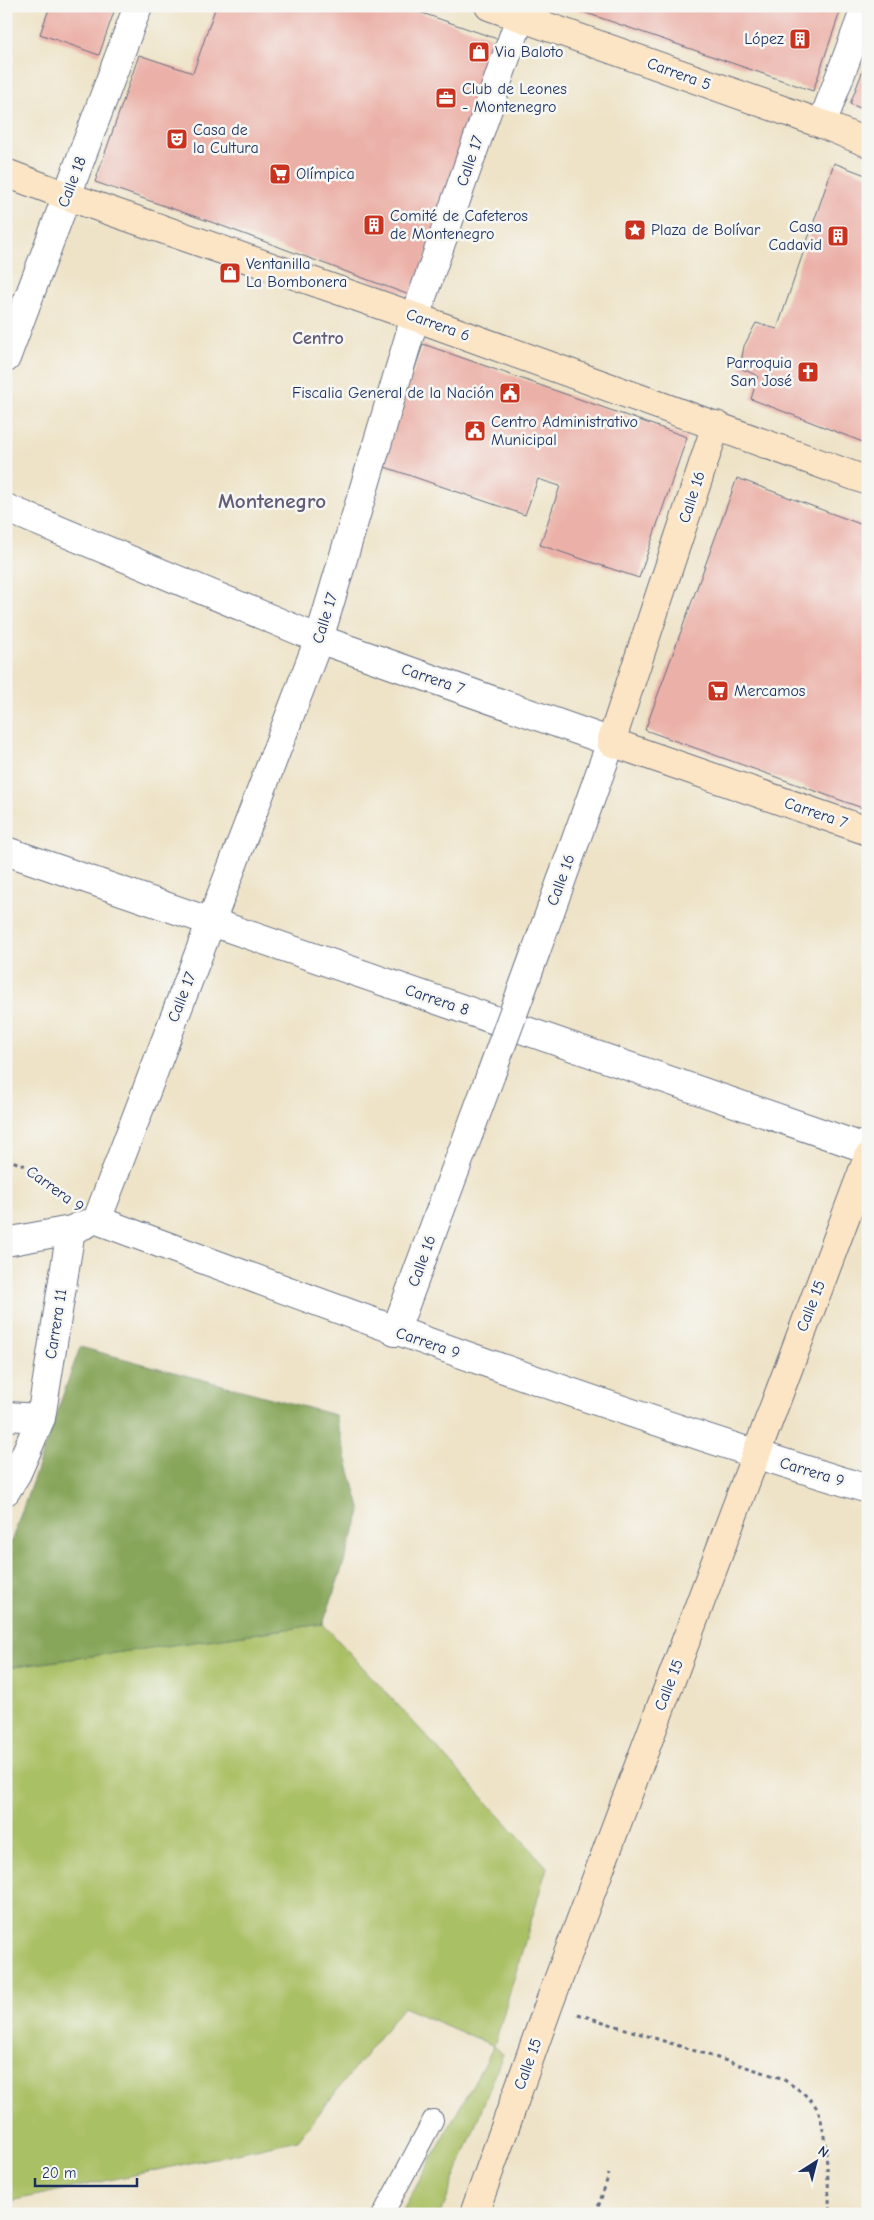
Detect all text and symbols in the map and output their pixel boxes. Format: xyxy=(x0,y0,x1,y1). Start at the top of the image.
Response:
building icon: López xyxy=(788,27,812,51)
place label: López xyxy=(744,30,784,48)
shop icon: Via Baloto xyxy=(467,40,491,64)
place label: Via Baloto xyxy=(495,43,563,61)
street label: Carrera 5 xyxy=(645,54,713,94)
place label: Club de Leones - Montenegro xyxy=(462,80,567,116)
office icon: Club de Leones - Montenegro xyxy=(434,86,458,110)
place label: Casa de la Cultura xyxy=(193,121,259,157)
theatre icon: Casa de la Cultura xyxy=(165,127,189,151)
street label: Calle 17 xyxy=(453,133,487,189)
street label: Calle 18 xyxy=(54,154,90,210)
supermarket icon: Olímpica xyxy=(268,162,292,186)
place label: Olímpica xyxy=(296,165,355,183)
place label: Comité de Cafeteros de Montenegro xyxy=(390,207,528,243)
building icon: Comité de Cafeteros de Montenegro xyxy=(362,213,386,237)
place icon: Plaza de Bolívar xyxy=(623,218,647,242)
place label: Casa Cadavid xyxy=(768,218,822,254)
place label: Plaza de Bolívar xyxy=(651,221,761,239)
building icon: Casa Cadavid xyxy=(826,224,850,248)
place label: Ventanilla La Bombonera xyxy=(246,255,347,291)
shop icon: Ventanilla La Bombonera xyxy=(218,261,242,285)
street label: Carrera 6 xyxy=(404,305,472,345)
district label: Centro xyxy=(292,328,344,349)
place label: Parroquia San José xyxy=(726,354,792,390)
church icon: Parroquia San José xyxy=(796,360,820,384)
public building icon: Fiscalia General de la Nación xyxy=(498,381,522,405)
place label: Fiscalia General de la Nación xyxy=(292,384,494,402)
place label: Centro Administrativo Municipal xyxy=(491,413,638,449)
public building icon: Centro Administrativo Municipal xyxy=(463,419,487,443)
street label: Calle 16 xyxy=(675,469,709,525)
district label: Montenegro xyxy=(218,489,326,513)
street label: Calle 17 xyxy=(309,590,341,646)
street label: Carrera 7 xyxy=(399,660,467,698)
supermarket icon: Mercamos xyxy=(706,679,730,703)
place label: Mercamos xyxy=(734,682,806,700)
street label: Carrera 7 xyxy=(782,794,850,832)
street label: Calle 16 xyxy=(543,852,579,908)
street label: Calle 17 xyxy=(164,969,200,1025)
street label: Carrera 8 xyxy=(403,981,471,1019)
street label: Carrera 9 xyxy=(23,1162,87,1216)
street label: Calle 16 xyxy=(404,1233,440,1289)
street label: Calle 15 xyxy=(793,1278,829,1334)
street label: Carrera 11 xyxy=(42,1288,70,1360)
street label: Carrera 9 xyxy=(394,1324,462,1362)
street label: Carrera 9 xyxy=(778,1454,846,1490)
street label: Calle 15 xyxy=(651,1657,687,1713)
street label: Calle 15 xyxy=(510,2036,546,2092)
north arrow xyxy=(792,2138,842,2188)
text: N xyxy=(815,2142,832,2161)
scale bar xyxy=(35,2155,138,2187)
text: 20 m xyxy=(42,2164,76,2182)

